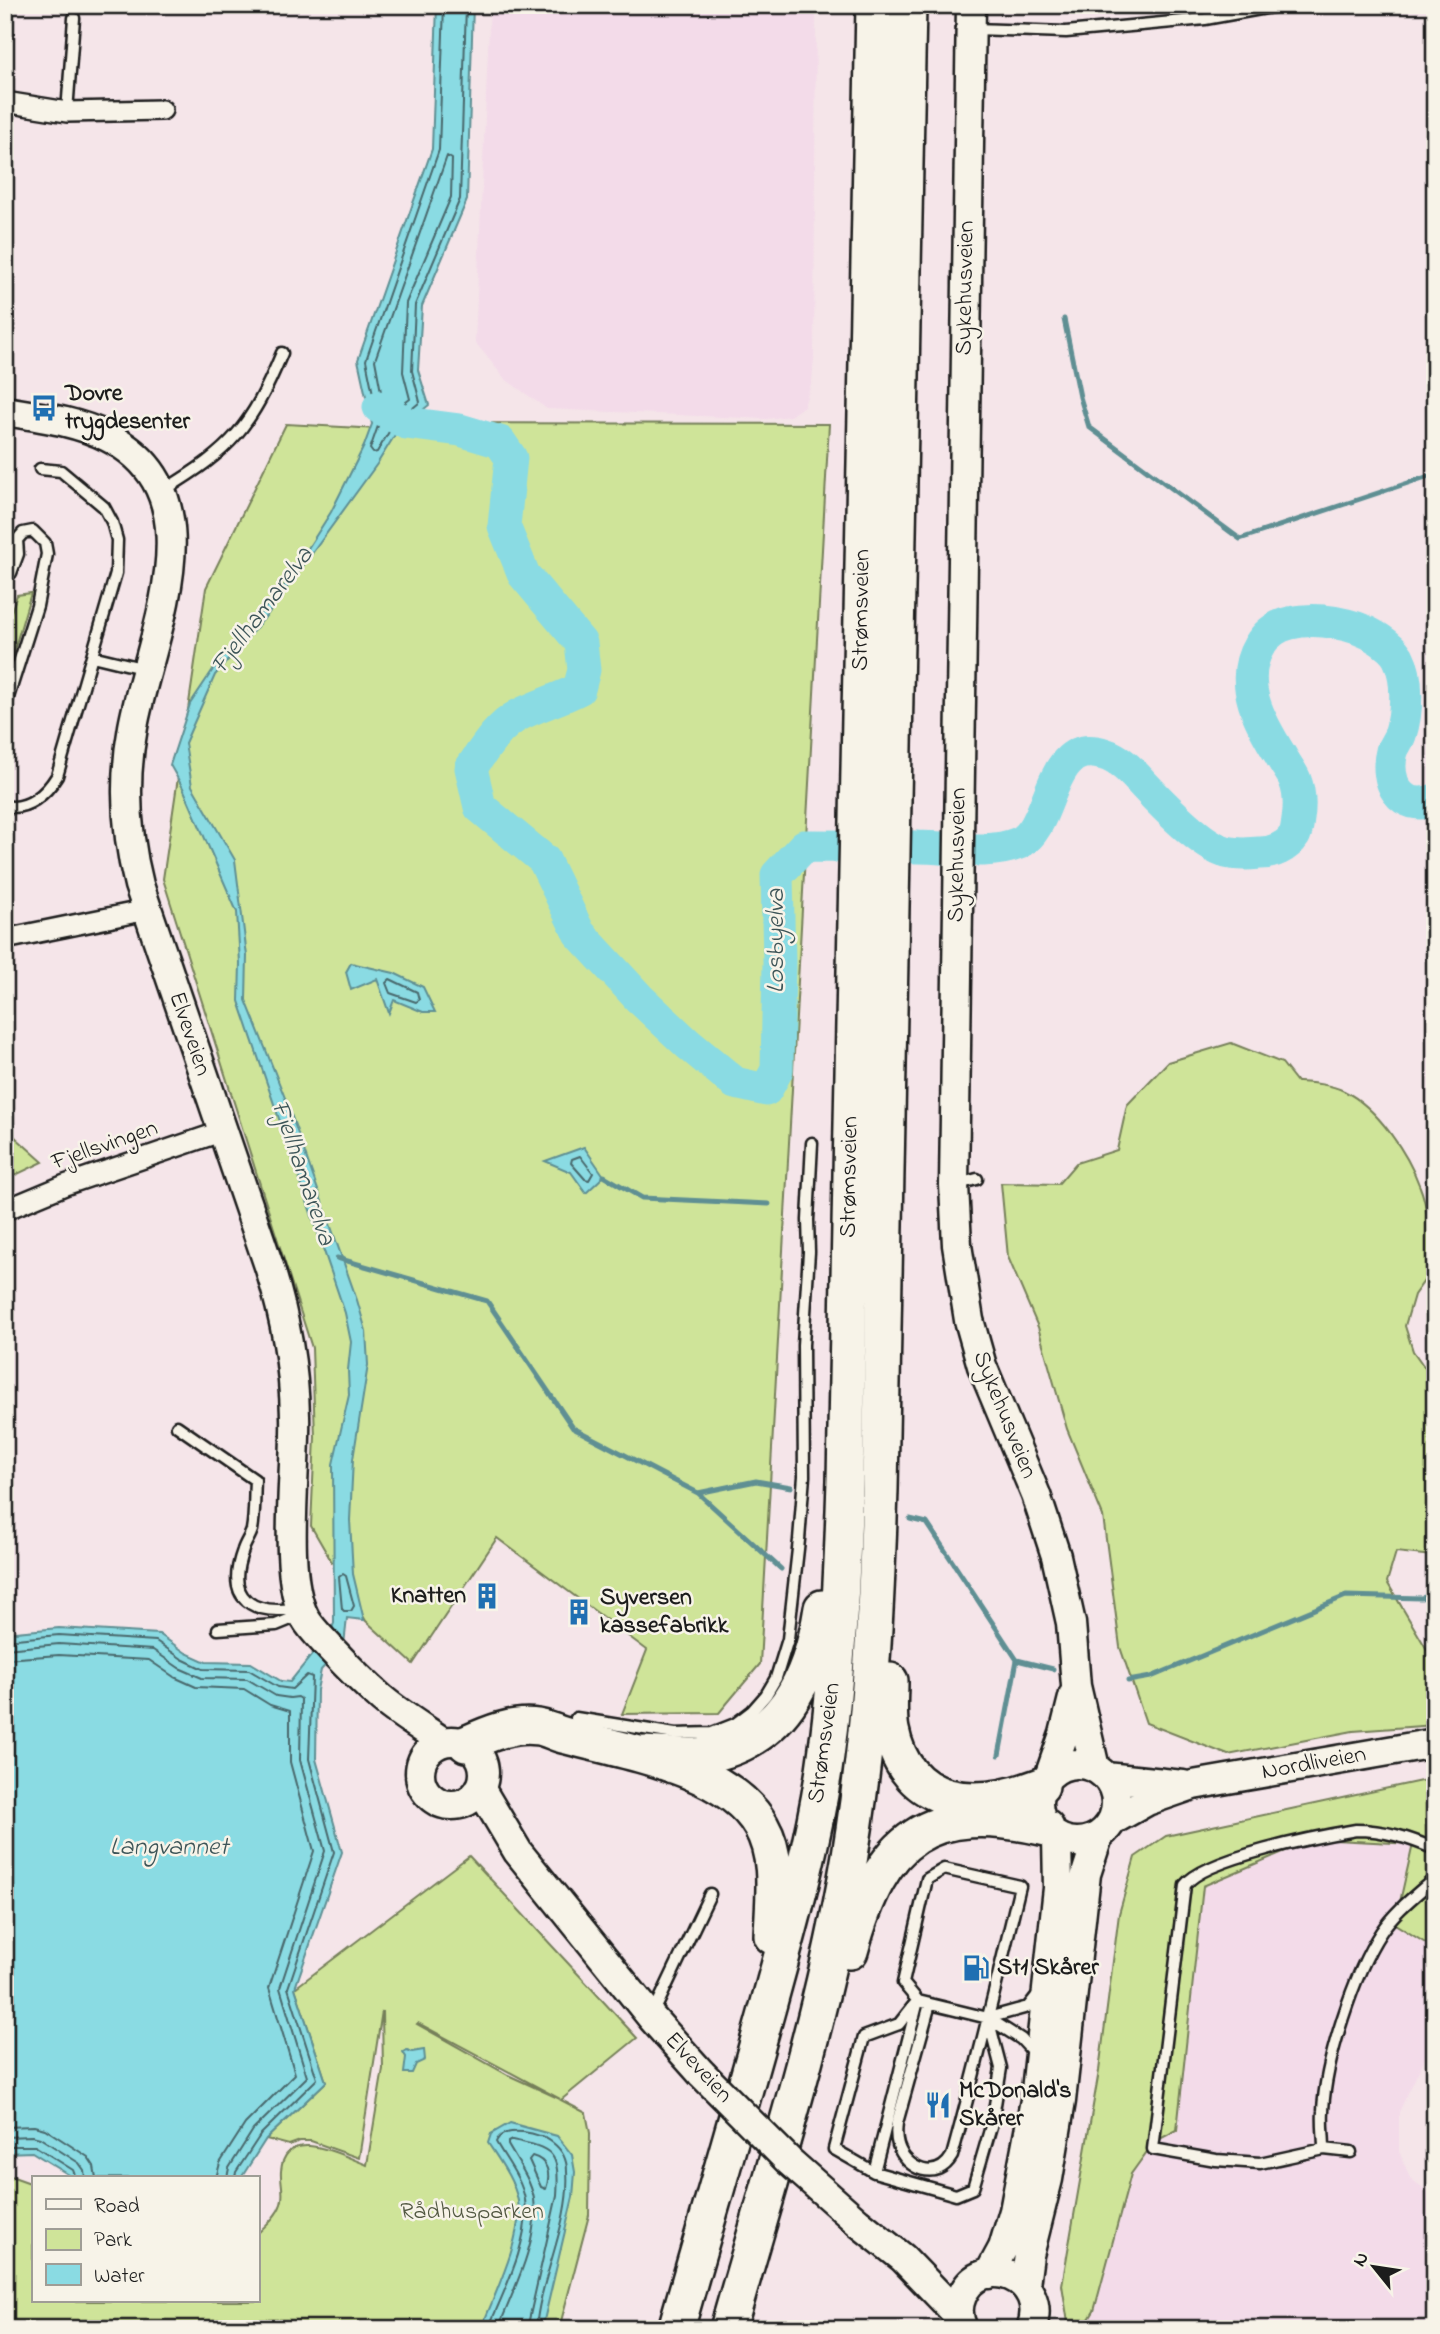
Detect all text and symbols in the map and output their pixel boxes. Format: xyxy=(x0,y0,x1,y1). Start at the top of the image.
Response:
street label: Sykehusveien xyxy=(947,220,986,356)
place label: Dovre trygdesenter xyxy=(64,377,191,441)
bus stop icon: Dovre trygdesenter xyxy=(29,393,59,423)
water label: Fjellhamarelva xyxy=(202,538,324,683)
street label: Strømsveien xyxy=(843,549,881,671)
street label: Sykehusveien xyxy=(939,787,978,923)
water label: Losbyelva xyxy=(758,888,796,993)
street label: Elveveien xyxy=(158,987,220,1081)
water label: Fjellhamarelva xyxy=(259,1095,345,1252)
street label: Fjellsvingen xyxy=(46,1112,163,1181)
street label: Strømsveien xyxy=(831,1116,869,1238)
street label: Sykehusveien xyxy=(962,1346,1045,1484)
place label: Knatten xyxy=(391,1579,466,1614)
building icon: Knatten xyxy=(472,1581,502,1611)
place label: Syversen kassefabrikk xyxy=(600,1581,729,1644)
building icon: Syversen kassefabrikk xyxy=(564,1597,594,1627)
street label: Strømsveien xyxy=(799,1680,851,1806)
street label: Nordliveien xyxy=(1259,1738,1369,1790)
water label: Langvannet xyxy=(110,1829,230,1867)
place label: St1 Skårer xyxy=(997,1951,1099,1986)
fuel station icon: St1 Skårer xyxy=(961,1953,991,1983)
street label: Elveveien xyxy=(656,2024,740,2112)
place label: McDonald's Skårer xyxy=(959,2074,1071,2137)
restaurant icon: McDonald's Skårer xyxy=(923,2090,953,2120)
legend xyxy=(32,2176,259,2302)
text: Road xyxy=(94,2192,140,2222)
park label: Rådhusparken xyxy=(400,2195,544,2230)
text: Park xyxy=(94,2226,133,2256)
north arrow xyxy=(1338,2232,1408,2302)
text: N xyxy=(1347,2247,1376,2272)
text: Water xyxy=(94,2262,145,2292)

